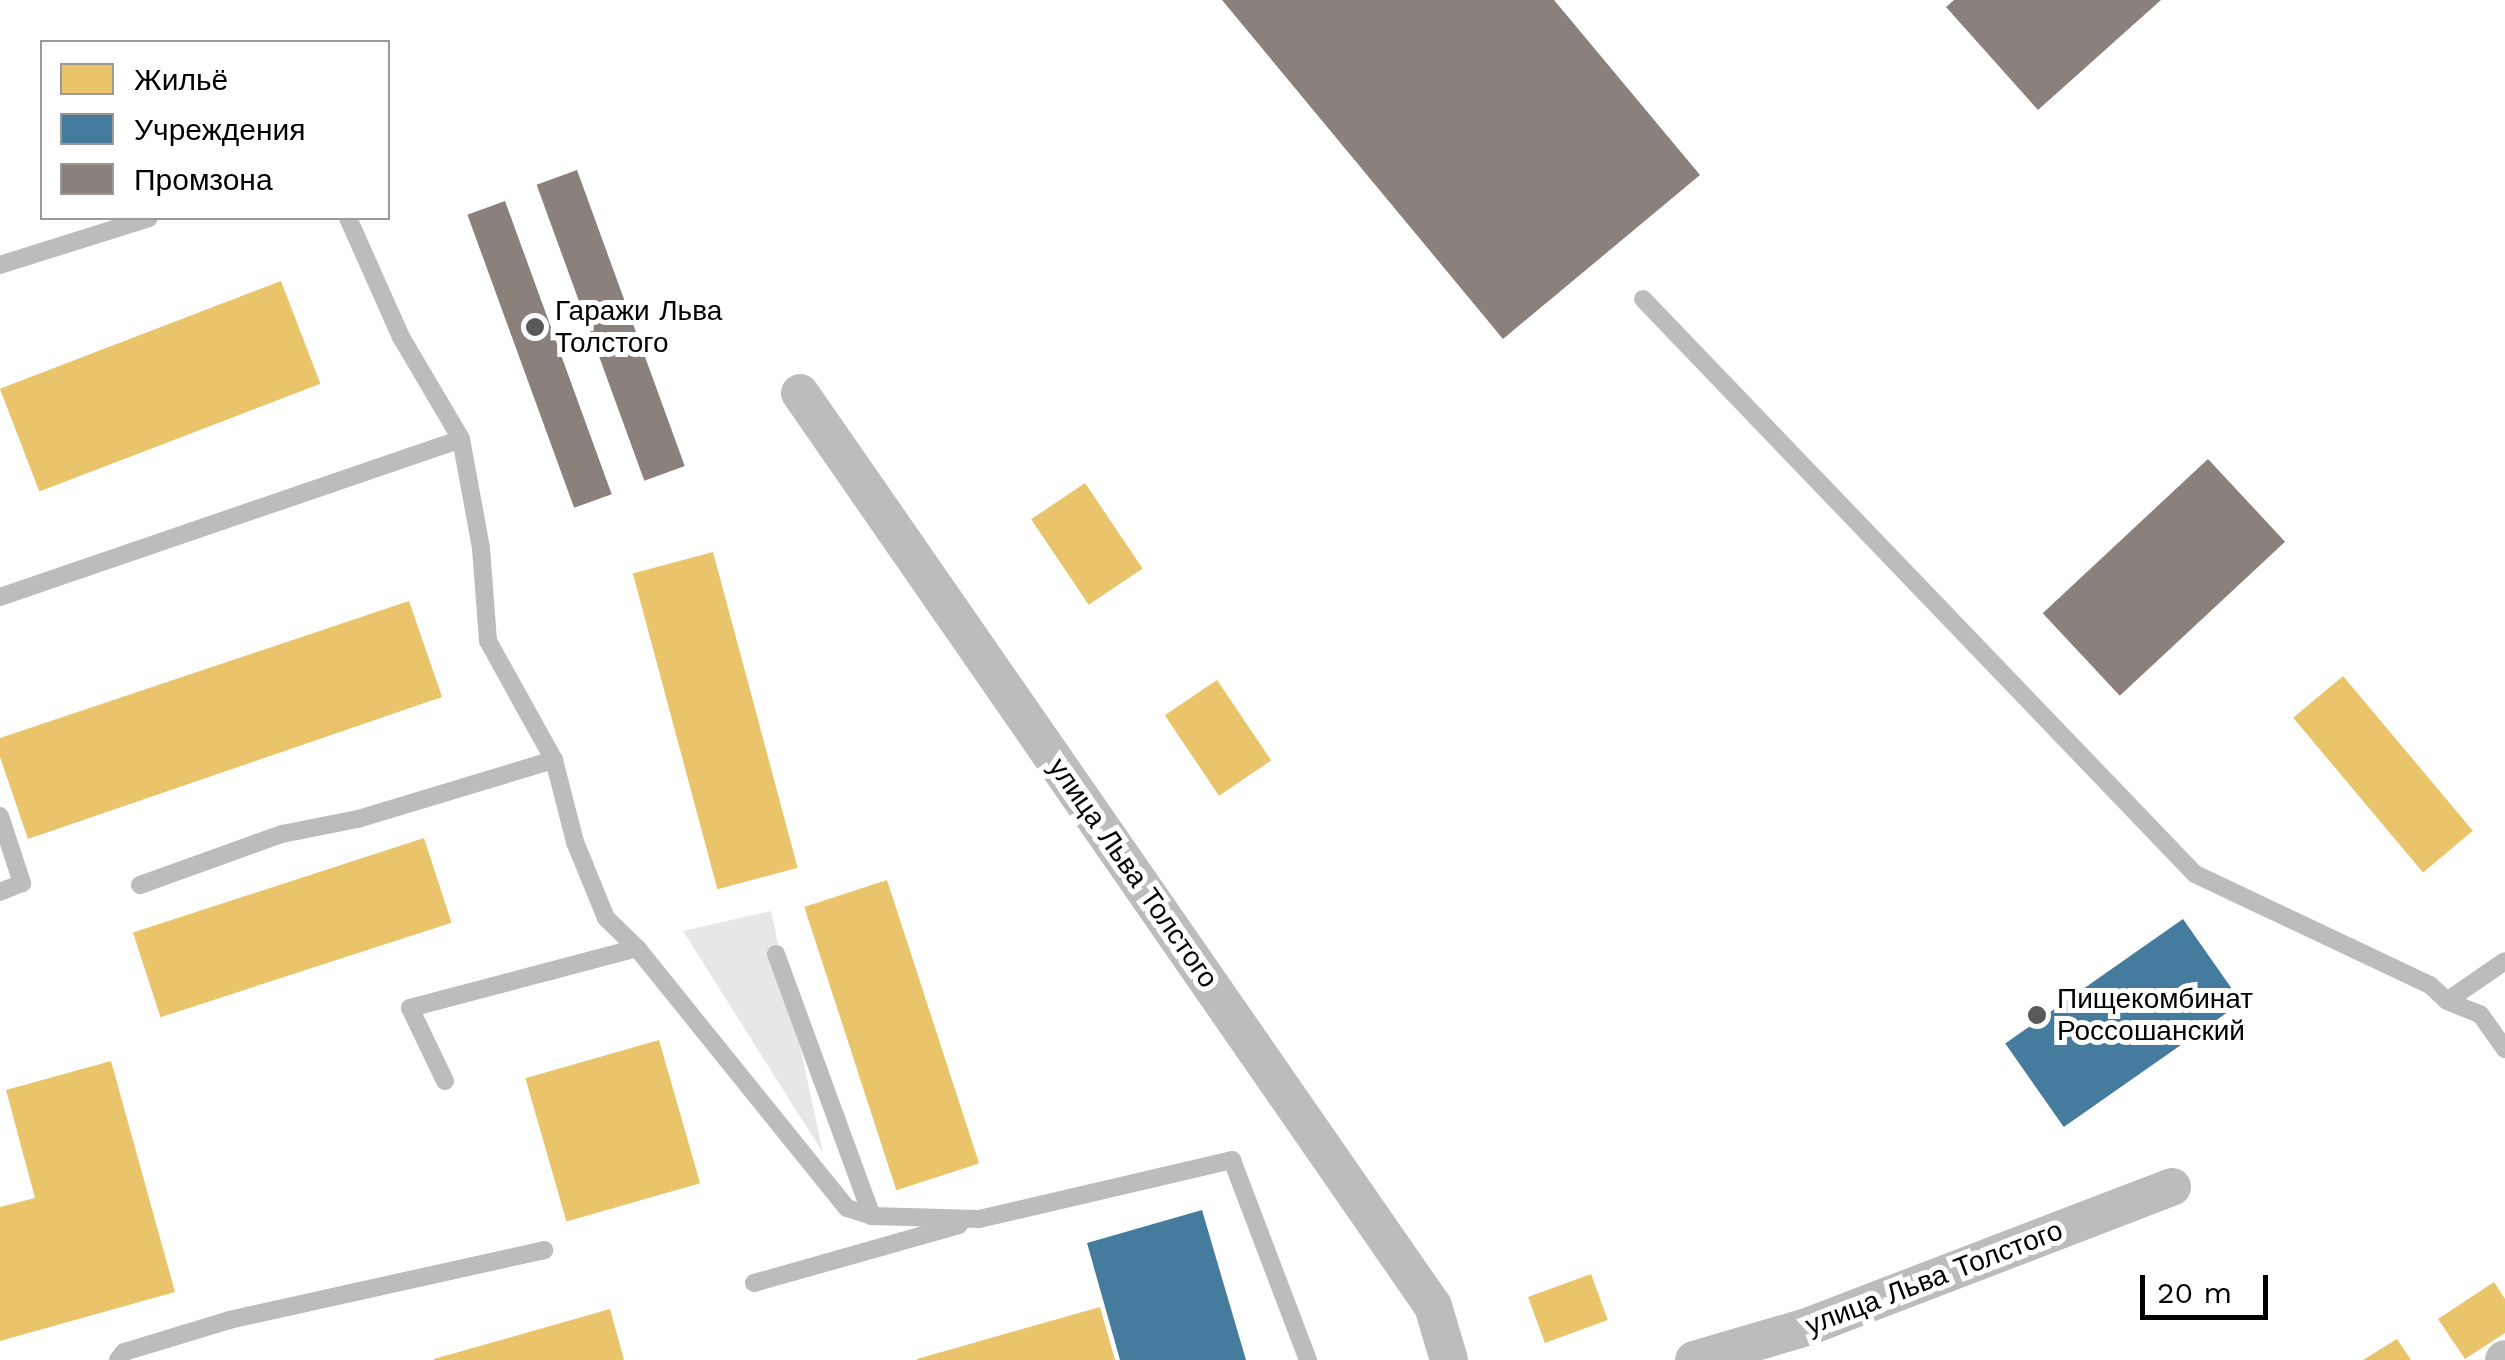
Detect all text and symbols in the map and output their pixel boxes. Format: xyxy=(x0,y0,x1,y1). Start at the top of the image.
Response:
legend xyxy=(40,40,390,220)
text: Жильё xyxy=(134,62,228,97)
text: Учреждения xyxy=(134,112,306,147)
text: Промзона xyxy=(134,162,273,197)
place label: Гаражи Льва Толстого xyxy=(555,294,722,360)
marker: Гаражи Льва Толстого xyxy=(524,316,546,338)
street label: улица Льва Толстого xyxy=(1041,752,1225,994)
place label: Пищекомбинат Россошанский xyxy=(2057,982,2253,1048)
marker: Пищекомбинат Россошанский xyxy=(2026,1004,2048,1026)
street label: улица Льва Толстого xyxy=(1801,1213,2067,1343)
scale bar xyxy=(2145,1255,2272,1317)
text: 20 m xyxy=(2157,1275,2232,1310)

